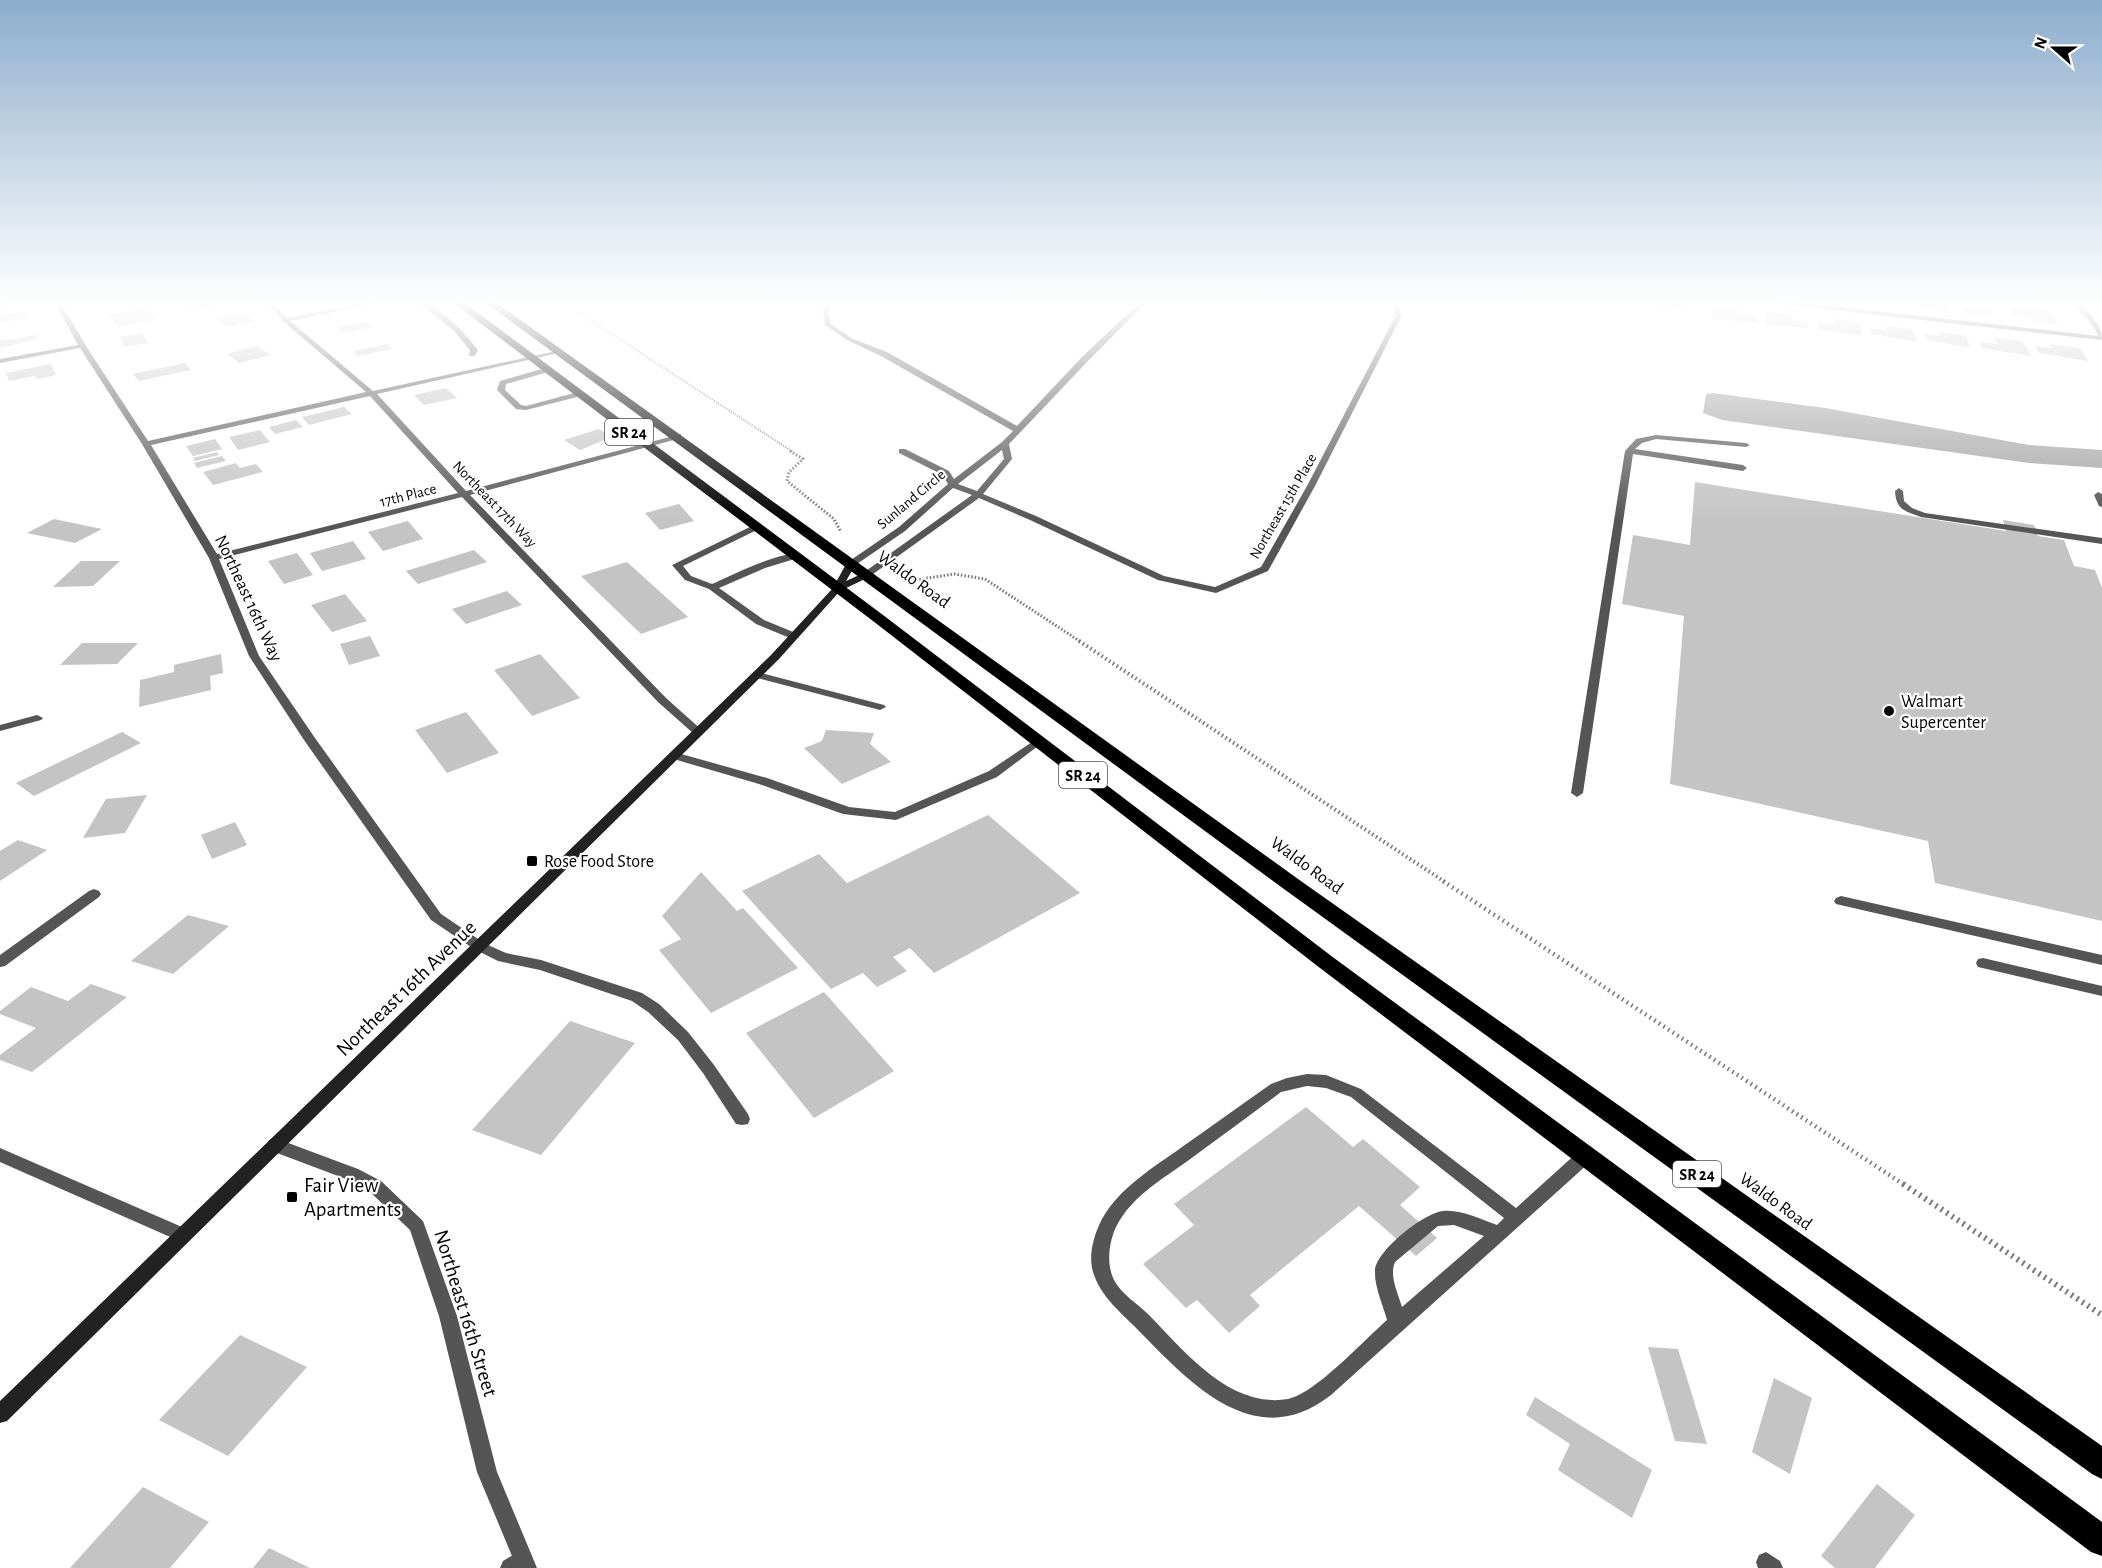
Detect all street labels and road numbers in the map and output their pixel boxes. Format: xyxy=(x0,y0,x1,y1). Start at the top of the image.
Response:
road number: SR 24 xyxy=(605,419,653,445)
street label: Northeast 15th Place xyxy=(1247,451,1320,561)
street label: Northeast 17th Way xyxy=(450,458,540,551)
street label: Sunland Circle xyxy=(875,467,948,532)
street label: 17th Place xyxy=(378,481,438,510)
street label: Northeast 16th Way xyxy=(211,532,285,665)
street label: Waldo Road xyxy=(874,548,953,612)
road number: SR 24 xyxy=(1059,762,1107,788)
street label: Waldo Road xyxy=(1267,834,1346,898)
street label: Northeast 16th Avenue xyxy=(332,917,480,1060)
road number: SR 24 xyxy=(1673,1161,1721,1187)
street label: Waldo Road xyxy=(1736,1170,1815,1234)
street label: Northeast 16th Street xyxy=(430,1227,501,1399)

